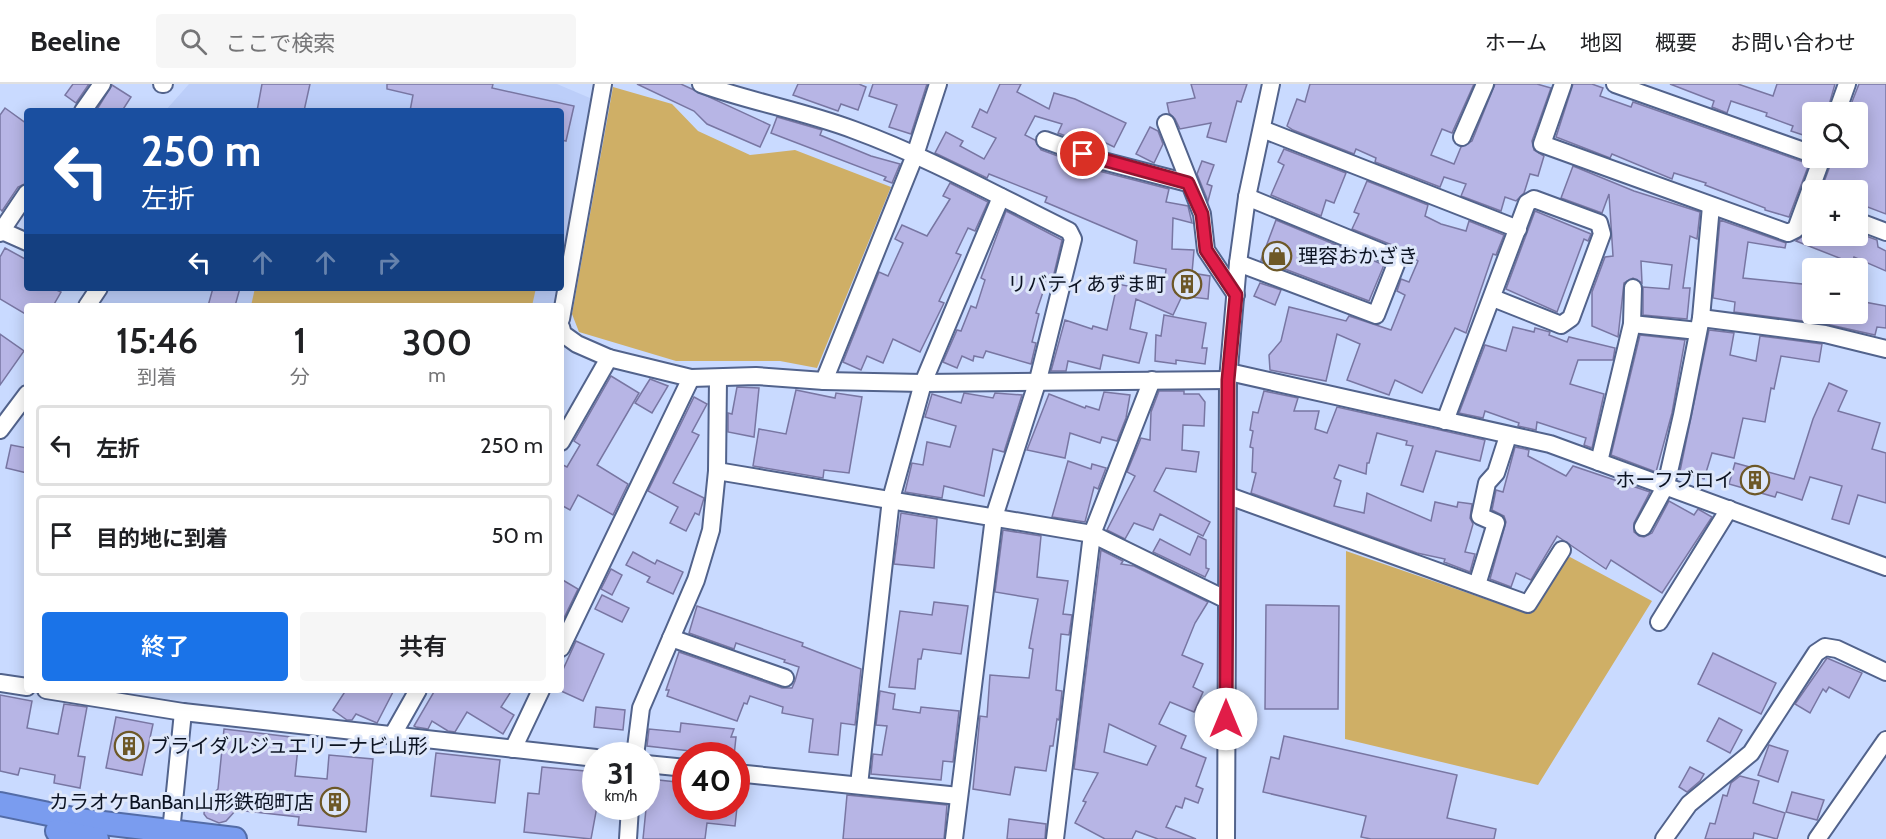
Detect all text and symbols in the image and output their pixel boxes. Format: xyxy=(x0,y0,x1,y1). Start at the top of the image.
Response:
search box xyxy=(156,14,576,68)
text: Beeline xyxy=(30,24,120,58)
icon: search xyxy=(177,25,210,58)
text: ここで検索 xyxy=(225,30,335,57)
text: ホーム xyxy=(1485,30,1547,55)
text: 地図 xyxy=(1580,30,1622,55)
text: 概要 xyxy=(1655,30,1697,55)
text: お問い合わせ xyxy=(1730,30,1856,55)
map controls xyxy=(1802,102,1868,324)
button: search xyxy=(1802,102,1868,168)
text: 250 m xyxy=(141,125,261,177)
pin xyxy=(1057,128,1108,179)
icon: left xyxy=(42,132,120,210)
icon: arrive xyxy=(1066,137,1099,170)
button: + xyxy=(1802,180,1868,246)
text: 左折 xyxy=(141,182,195,215)
shop icon: 理容おかざき xyxy=(1261,240,1293,272)
place label: 理容おかざき xyxy=(1298,244,1418,268)
icon: left xyxy=(183,246,216,279)
icon: ahead xyxy=(246,246,279,279)
icon: ahead xyxy=(309,246,342,279)
icon: right xyxy=(372,246,405,279)
button: − xyxy=(1802,258,1868,324)
building icon: リバティあずま町 xyxy=(1171,268,1203,300)
place label: リバティあずま町 xyxy=(1007,272,1166,296)
text: 15:46 xyxy=(116,318,198,362)
text: 1 xyxy=(294,318,306,362)
text: 300 xyxy=(402,320,472,364)
text: m xyxy=(428,363,446,387)
text: 到着 xyxy=(137,365,177,389)
text: 分 xyxy=(290,365,310,389)
icon: left xyxy=(45,429,78,462)
text: 250 m xyxy=(480,432,543,459)
text: 左折 xyxy=(96,435,140,462)
building icon: ホーフブロイ xyxy=(1739,464,1771,496)
place label: ホーフブロイ xyxy=(1615,468,1734,492)
icon: arrive xyxy=(45,519,78,552)
text: 50 m xyxy=(491,522,543,549)
text: 目的地に到着 xyxy=(96,525,228,552)
button: 終了 xyxy=(42,612,288,681)
button: 共有 xyxy=(300,612,546,681)
position arrow xyxy=(1194,687,1258,751)
building icon: ブライダルジュエリーナビ山形 xyxy=(113,730,145,762)
place label: ブライダルジュエリーナビ山形 xyxy=(150,734,428,758)
speed limit sign: 40 xyxy=(672,742,750,820)
text: 31 xyxy=(607,755,635,792)
building icon: カラオケBanBan山形鉄砲町店 xyxy=(319,786,351,818)
text: km/h xyxy=(605,787,637,805)
place label: カラオケBanBan山形鉄砲町店 xyxy=(49,790,314,814)

